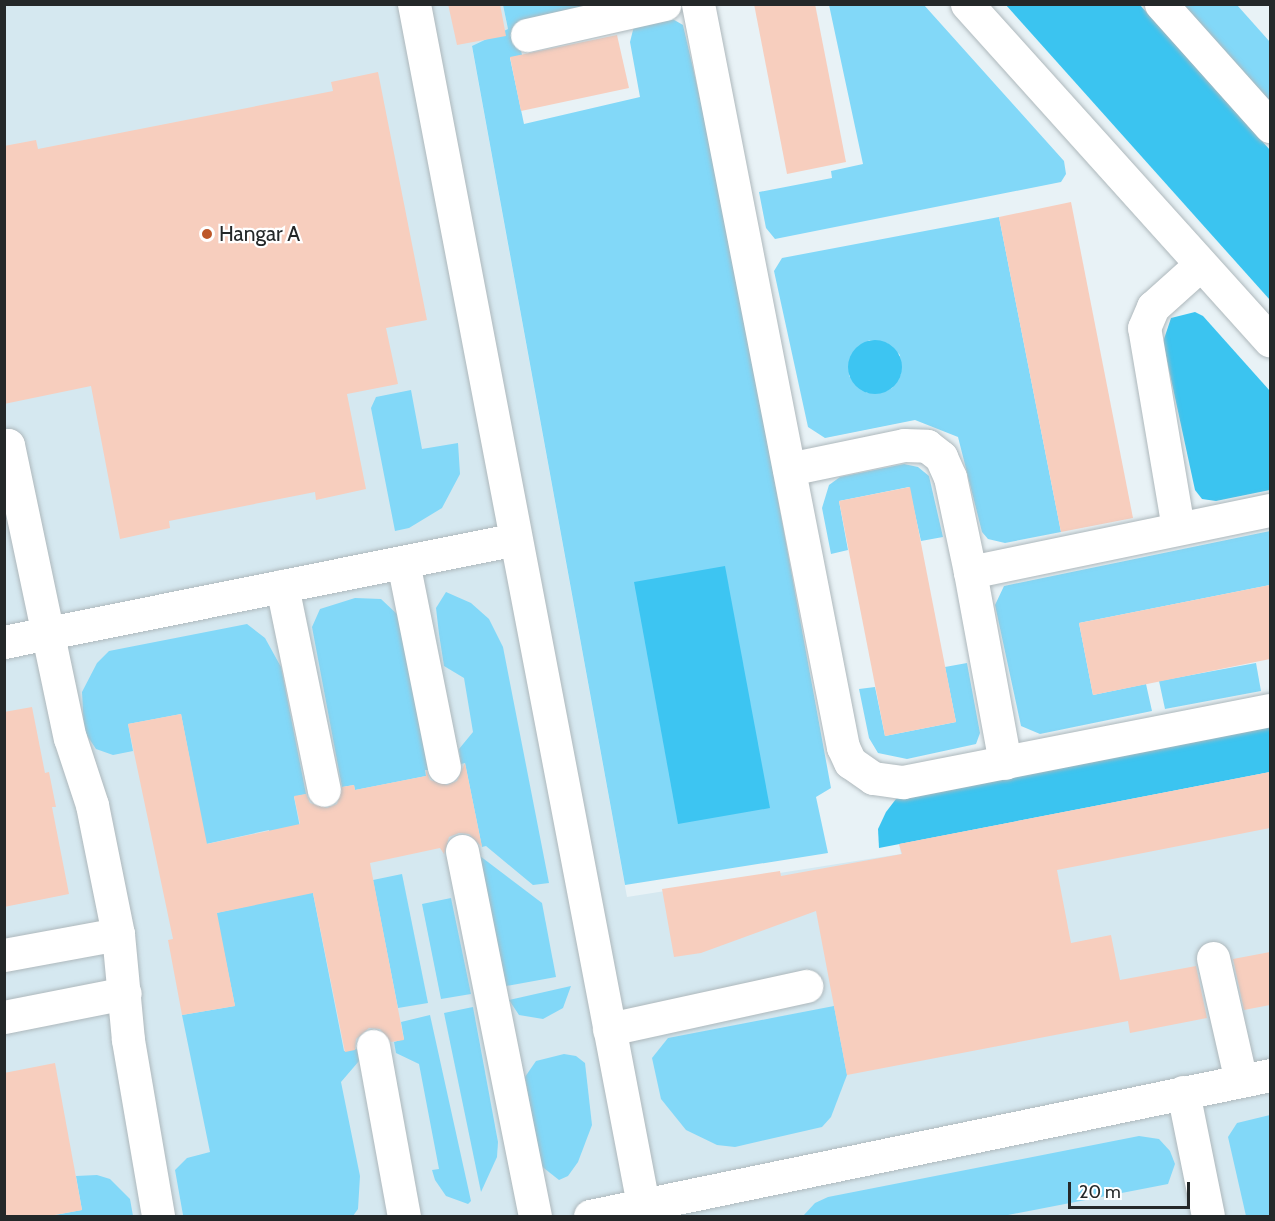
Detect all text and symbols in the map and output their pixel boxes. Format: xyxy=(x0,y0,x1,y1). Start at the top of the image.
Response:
place label: Hangar A xyxy=(219,221,300,247)
marker: Hangar A xyxy=(200,227,214,241)
scale bar xyxy=(1071,1170,1192,1208)
text: 20 m xyxy=(1079,1181,1121,1203)

